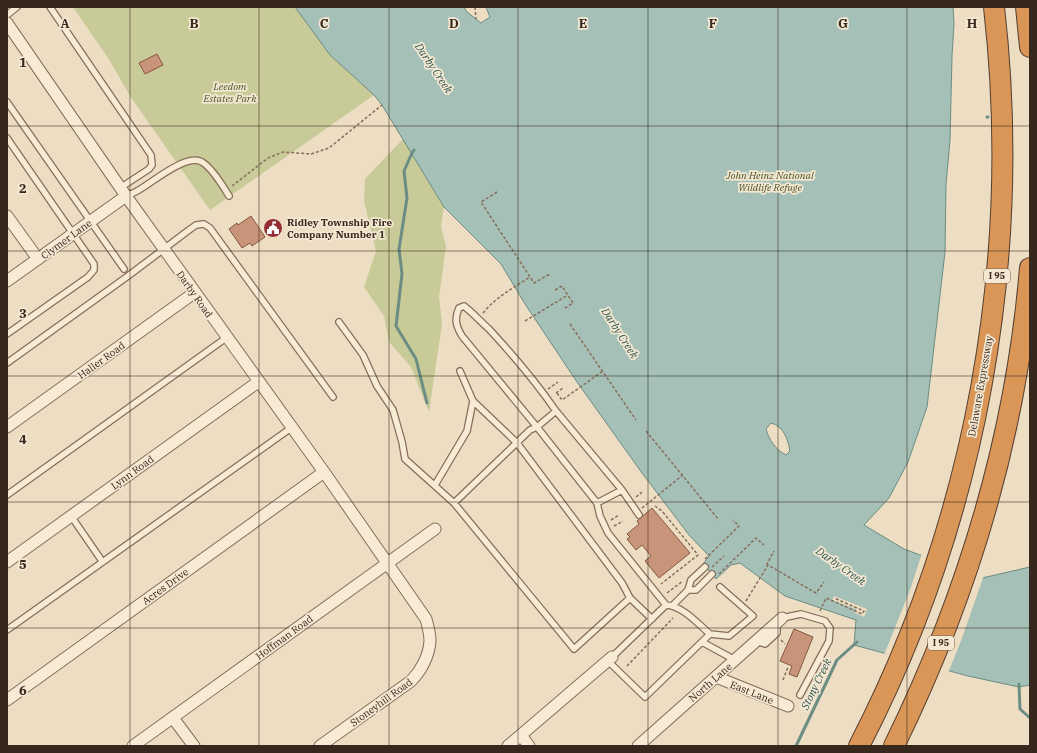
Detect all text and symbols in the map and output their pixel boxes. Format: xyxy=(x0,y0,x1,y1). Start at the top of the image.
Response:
text: A xyxy=(60,15,70,32)
text: B xyxy=(189,15,199,32)
text: C xyxy=(320,15,329,32)
text: D xyxy=(449,15,459,32)
text: E xyxy=(579,15,587,32)
text: F xyxy=(709,15,717,32)
text: G xyxy=(838,15,848,32)
text: H xyxy=(967,15,978,32)
water label: Darby Creek xyxy=(411,39,456,96)
text: 1 xyxy=(19,54,27,71)
park label: Leedom Estates Park xyxy=(203,80,257,105)
park label: John Heinz National Wildlife Refuge xyxy=(725,169,814,194)
text: 2 xyxy=(19,180,27,197)
place label: Ridley Township Fire Company Number 1 xyxy=(287,216,392,241)
street label: Clymer Lane xyxy=(38,217,94,262)
public building icon: Ridley Township Fire Company Number 1 xyxy=(262,217,284,239)
street label: Darby Road xyxy=(174,268,216,320)
road number: I 95 xyxy=(984,269,1010,283)
water label: Darby Creek xyxy=(598,304,642,361)
text: 3 xyxy=(19,305,27,322)
street label: Delaware Expressway xyxy=(965,334,996,437)
street label: Haller Road xyxy=(75,339,127,382)
text: 4 xyxy=(19,431,27,448)
street label: Lynn Road xyxy=(108,452,156,492)
water label: Darby Creek xyxy=(812,543,869,588)
text: 5 xyxy=(19,556,27,573)
street label: Acres Drive xyxy=(140,565,191,608)
street label: Hoffman Road xyxy=(253,612,316,663)
road number: I 95 xyxy=(928,636,954,650)
water label: Stony Creek xyxy=(797,656,835,713)
street label: North Lane xyxy=(686,660,735,705)
street label: Stoneyhill Road xyxy=(348,675,415,729)
street label: East Lane xyxy=(728,678,775,707)
text: 6 xyxy=(19,682,27,699)

